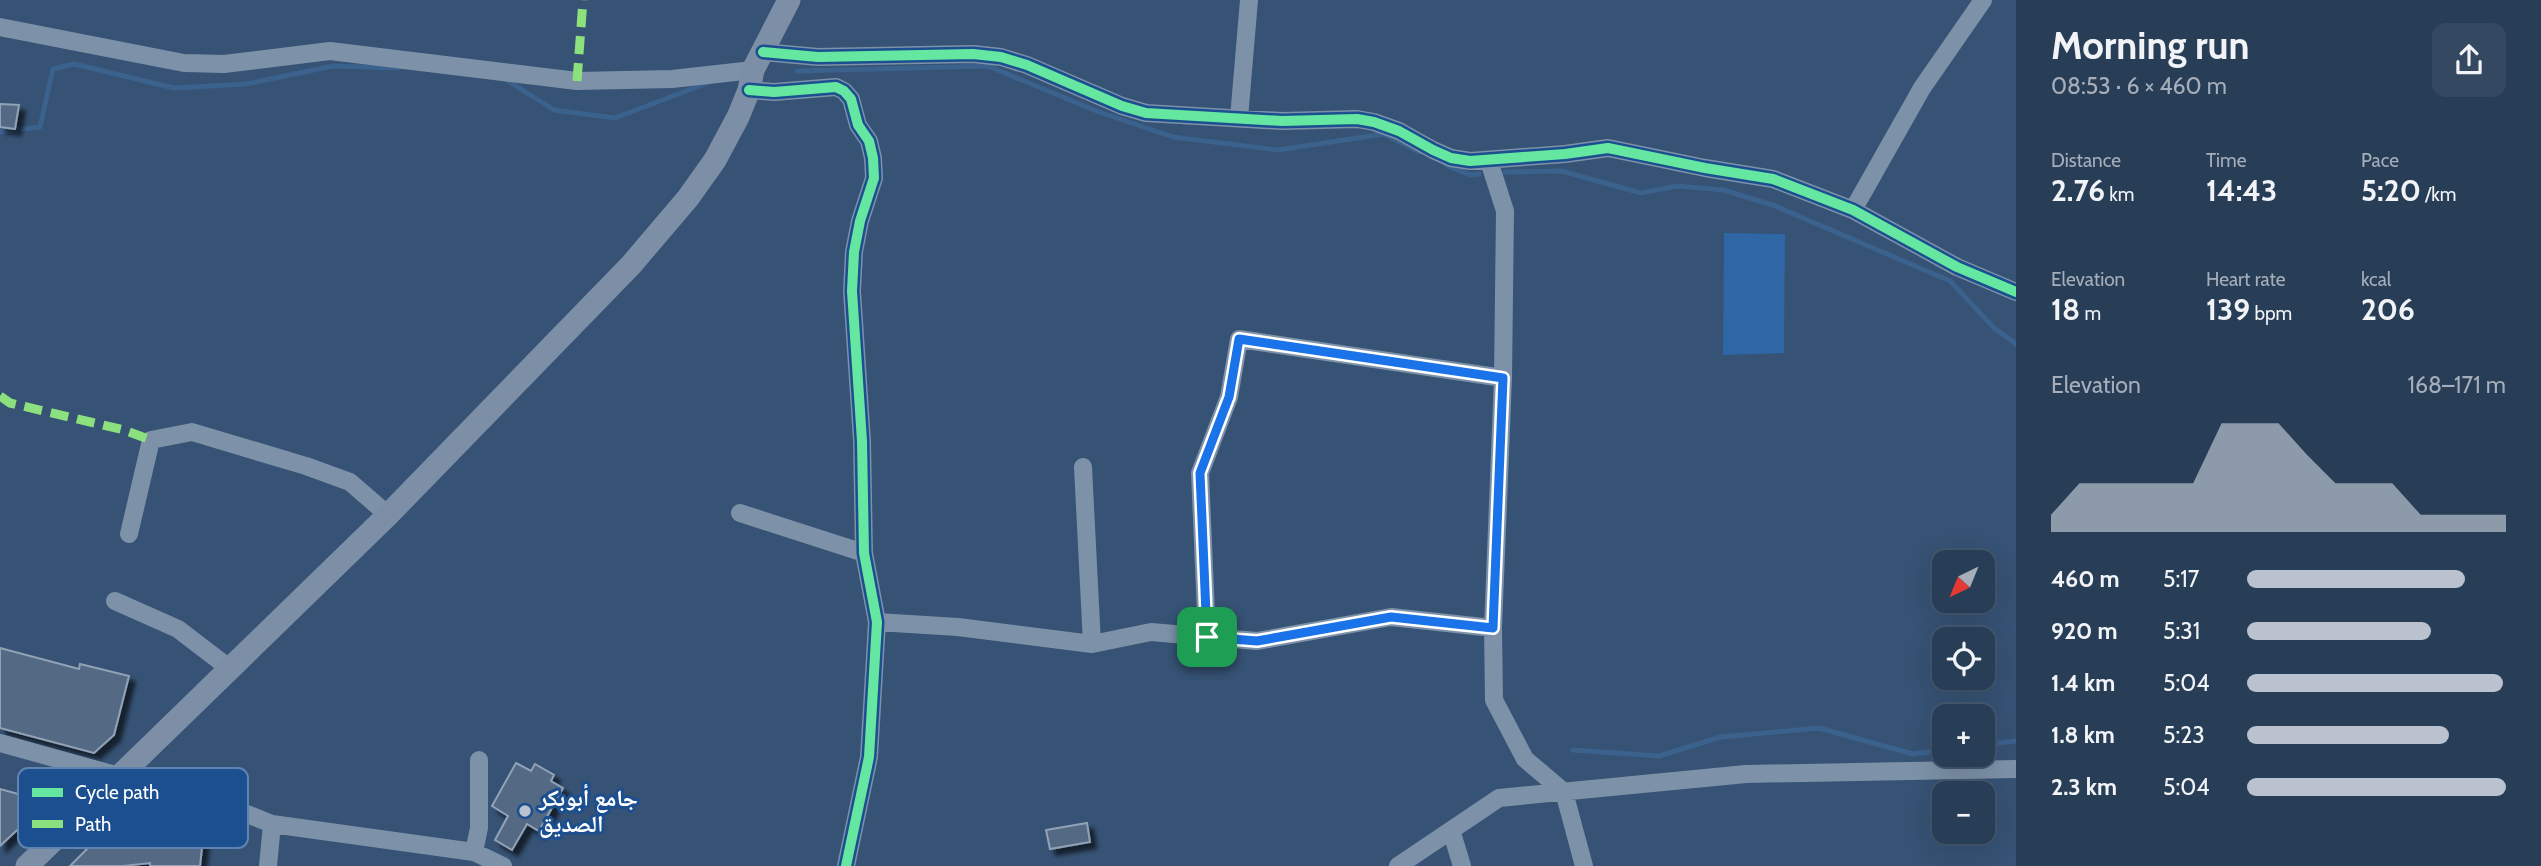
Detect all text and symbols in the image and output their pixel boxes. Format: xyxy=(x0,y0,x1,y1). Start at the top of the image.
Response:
text: Morning run xyxy=(2051,22,2250,69)
button: share xyxy=(2432,23,2506,97)
text: 08:53 · 6 × 460 m xyxy=(2051,72,2227,100)
text: Distance xyxy=(2051,149,2121,172)
text: Time xyxy=(2206,149,2246,172)
text: Pace xyxy=(2361,149,2399,172)
text: 2.76 xyxy=(2051,172,2105,209)
text: 14:43 xyxy=(2206,172,2277,209)
text: 5:20 xyxy=(2361,172,2421,209)
text: km xyxy=(2105,183,2134,206)
text: /km xyxy=(2421,183,2456,206)
text: Elevation xyxy=(2051,268,2125,291)
text: Heart rate xyxy=(2206,268,2286,291)
text: kcal xyxy=(2361,268,2391,291)
text: 18 xyxy=(2051,291,2080,328)
text: 139 xyxy=(2206,291,2250,328)
text: 206 xyxy=(2361,291,2415,328)
text: m xyxy=(2080,302,2101,325)
text: bpm xyxy=(2250,302,2292,325)
text: Elevation xyxy=(2051,371,2141,399)
text: 168–171 m xyxy=(2407,371,2506,399)
north arrow xyxy=(1932,550,1995,612)
map controls xyxy=(1932,550,1995,844)
text: 460 m xyxy=(2051,565,2120,593)
text: 5:17 xyxy=(2163,565,2199,593)
pin xyxy=(1177,607,1237,667)
text: 920 m xyxy=(2051,617,2118,645)
text: 5:31 xyxy=(2163,617,2200,645)
icon: arrive xyxy=(1188,618,1226,656)
button: locate xyxy=(1932,627,1995,690)
text: 1.4 km xyxy=(2051,669,2115,697)
text: 5:04 xyxy=(2163,669,2210,697)
button: + xyxy=(1932,704,1995,767)
text: 1.8 km xyxy=(2051,721,2115,749)
text: 5:23 xyxy=(2163,721,2205,749)
legend xyxy=(18,768,248,848)
text: 2.3 km xyxy=(2051,773,2117,801)
text: 5:04 xyxy=(2163,773,2210,801)
text: Cycle path xyxy=(75,781,159,804)
button: − xyxy=(1932,781,1995,844)
place label: جامع أبوبكر الصديق xyxy=(538,783,638,838)
marker: جامع أبوبكر الصديق xyxy=(517,803,533,819)
text: Path xyxy=(75,813,111,836)

